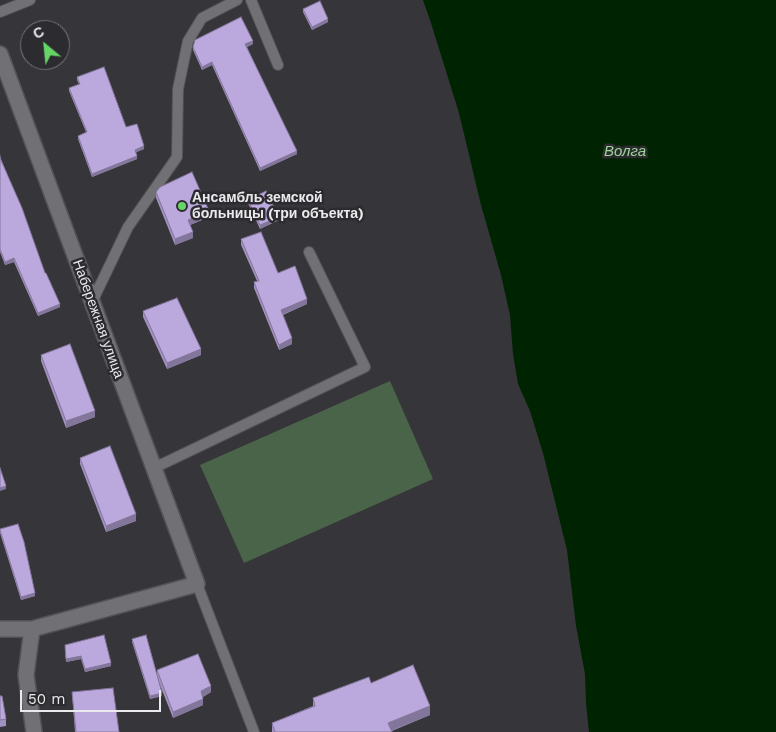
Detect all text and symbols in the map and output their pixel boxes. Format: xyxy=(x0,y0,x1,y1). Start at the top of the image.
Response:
north arrow xyxy=(20,20,70,70)
text: С xyxy=(30,23,47,42)
water label: Волга xyxy=(604,143,646,161)
place label: Ансамбль земской больницы (три объекта) xyxy=(192,190,364,222)
marker: Ансамбль земской больницы (три объекта) xyxy=(176,200,188,212)
street label: Набережная улица xyxy=(69,258,127,380)
scale bar xyxy=(22,680,164,712)
text: 50 m xyxy=(28,690,65,708)

